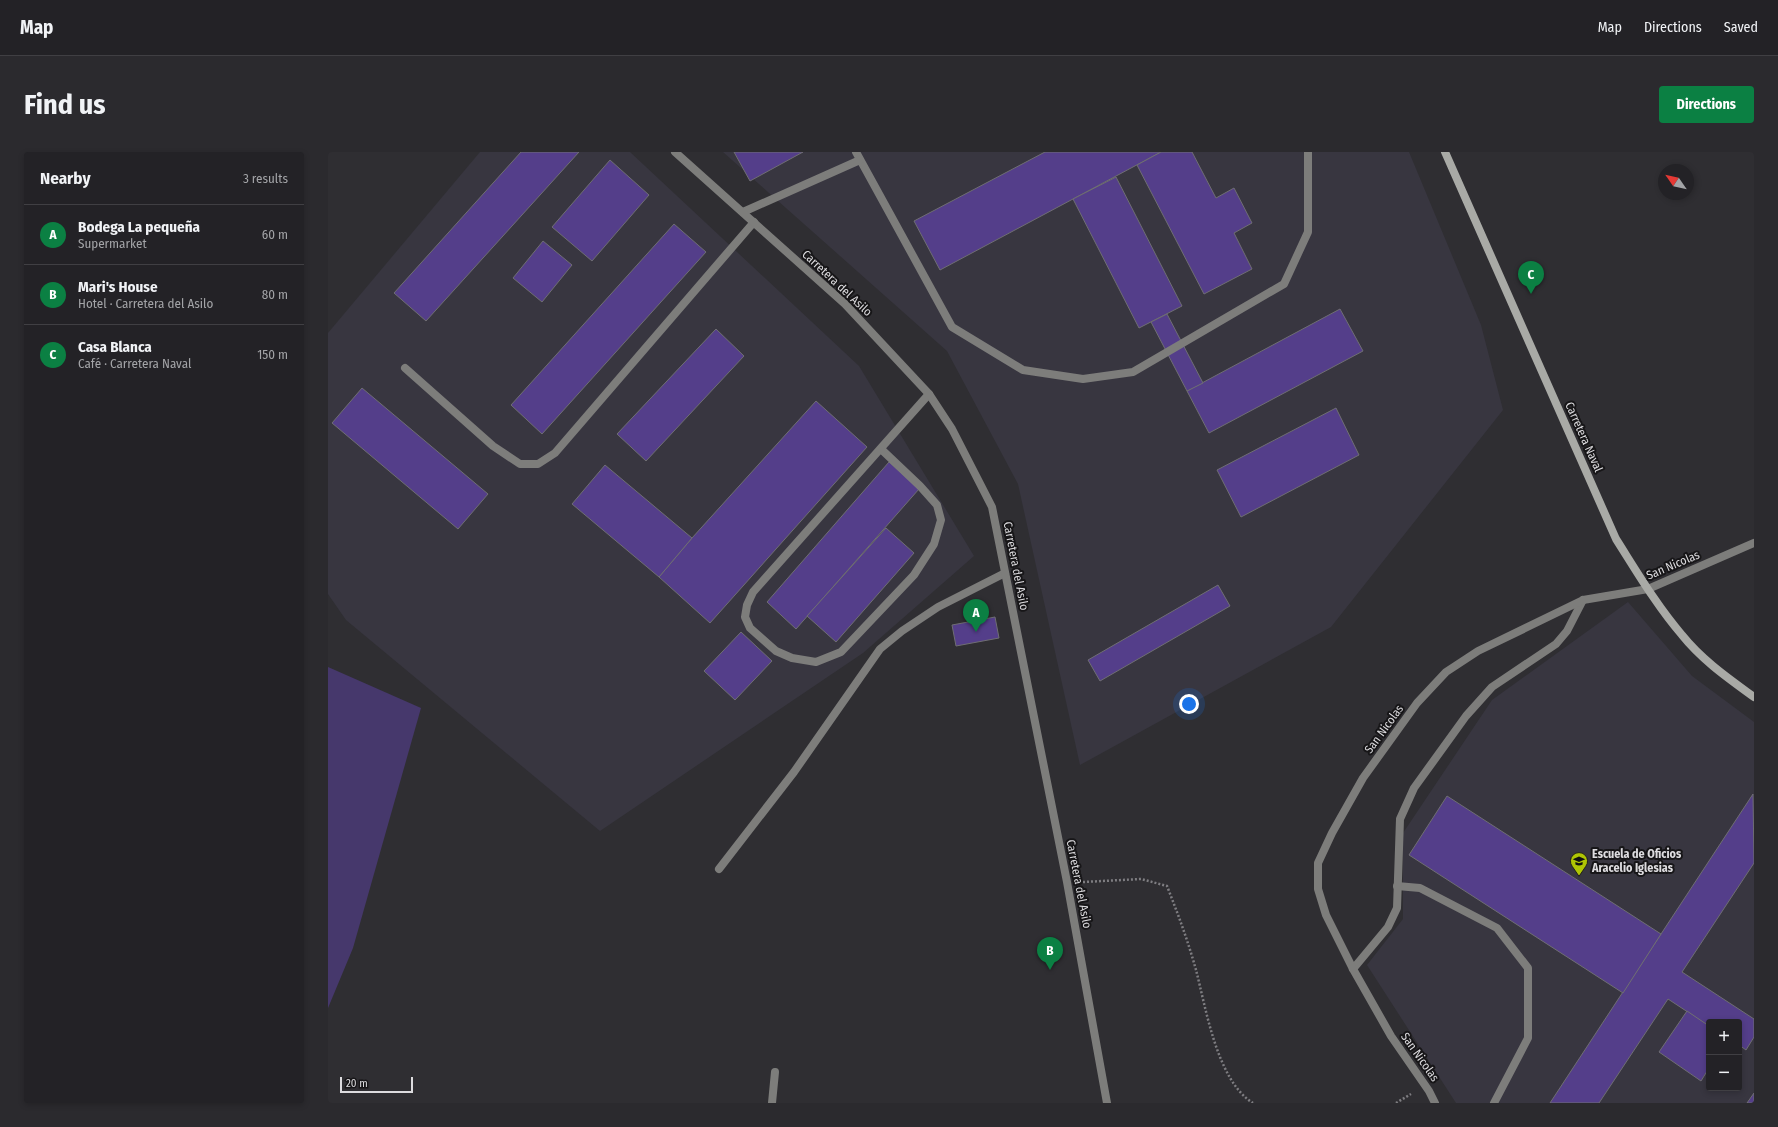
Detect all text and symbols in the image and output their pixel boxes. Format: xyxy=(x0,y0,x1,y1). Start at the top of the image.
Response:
text: Map xyxy=(20,16,53,39)
text: Map xyxy=(1598,19,1622,36)
text: Directions xyxy=(1644,19,1702,36)
text: Saved xyxy=(1724,19,1758,36)
button: Directions xyxy=(1659,86,1754,123)
text: Find us xyxy=(24,88,106,121)
north arrow xyxy=(1658,164,1694,200)
text: Nearby xyxy=(40,168,91,189)
text: 3 results xyxy=(243,171,288,186)
text: Bodega La pequeña xyxy=(78,218,200,236)
text: A xyxy=(49,227,57,242)
text: 60 m xyxy=(262,227,288,242)
text: Supermarket xyxy=(78,236,147,251)
street label: Carretera del Asilo xyxy=(799,247,875,319)
pin: C xyxy=(1518,261,1544,294)
text: Mari's House xyxy=(78,278,158,296)
text: B xyxy=(49,287,57,302)
text: 80 m xyxy=(262,287,288,302)
text: Hotel · Carretera del Asilo xyxy=(78,296,213,311)
text: Casa Blanca xyxy=(78,338,152,356)
text: C xyxy=(50,347,56,362)
text: 150 m xyxy=(257,347,288,362)
text: Café · Carretera Naval xyxy=(78,356,191,371)
street label: Carretera Naval xyxy=(1562,400,1606,474)
street label: Carretera del Asilo xyxy=(1001,520,1031,612)
street label: San Nicolas xyxy=(1644,548,1702,582)
pin: A xyxy=(963,599,989,632)
your location xyxy=(1179,694,1199,714)
street label: San Nicolas xyxy=(1362,702,1406,756)
street label: Carretera del Asilo xyxy=(1064,838,1094,930)
place label: Escuela de Oficios Aracelio Iglesias xyxy=(1591,847,1682,875)
school or university icon: Escuela de Oficios Aracelio Iglesias xyxy=(1569,851,1589,876)
pin: B xyxy=(1037,937,1063,970)
map controls xyxy=(1706,1019,1742,1091)
button: + xyxy=(1706,1019,1742,1055)
street label: San Nicolas xyxy=(1398,1030,1442,1084)
button: − xyxy=(1706,1055,1742,1091)
scale bar xyxy=(340,1075,413,1094)
text: 20 m xyxy=(346,1077,368,1090)

